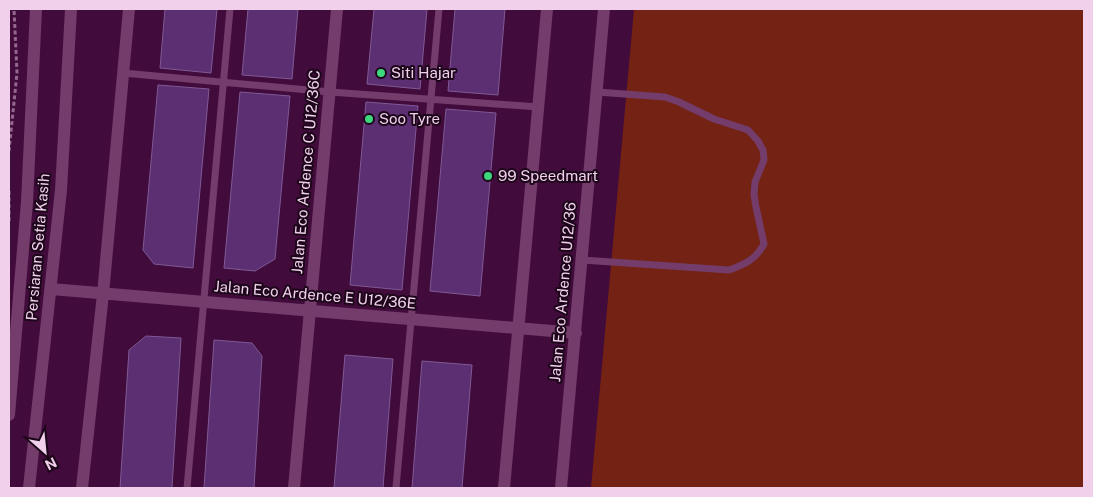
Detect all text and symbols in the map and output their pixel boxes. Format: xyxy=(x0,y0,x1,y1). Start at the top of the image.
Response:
place label: Siti Hajar xyxy=(391,64,456,81)
marker: Siti Hajar xyxy=(375,67,387,79)
street label: Jalan Eco Ardence C U12/36C xyxy=(288,69,323,275)
place label: Soo Tyre xyxy=(379,110,440,127)
marker: Soo Tyre xyxy=(363,113,375,125)
place label: 99 Speedmart xyxy=(498,167,598,184)
marker: 99 Speedmart xyxy=(482,170,494,182)
street label: Persiaran Setia Kasih xyxy=(23,173,52,321)
street label: Jalan Eco Ardence U12/36 xyxy=(546,201,579,383)
street label: Jalan Eco Ardence E U12/36E xyxy=(213,277,417,312)
north arrow xyxy=(20,427,70,477)
text: N xyxy=(42,454,59,473)

